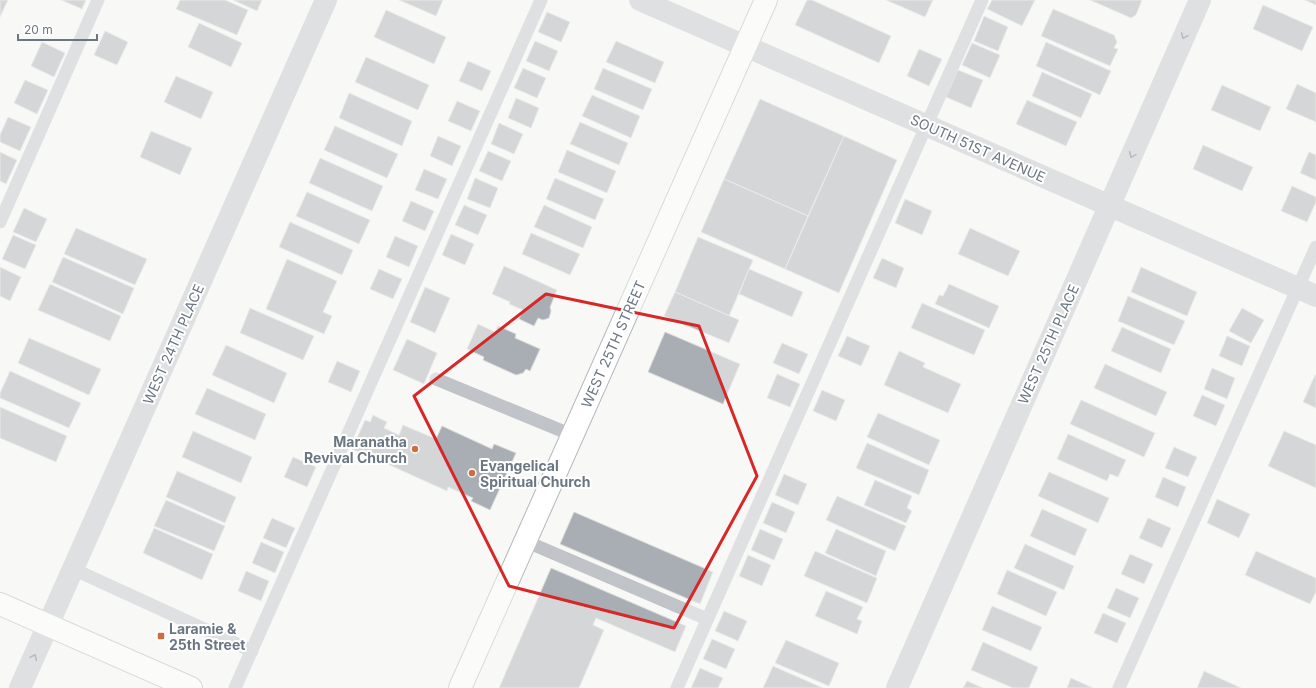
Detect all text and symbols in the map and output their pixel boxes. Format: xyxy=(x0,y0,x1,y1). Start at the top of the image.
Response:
scale bar xyxy=(18,16,97,42)
text: 20 m xyxy=(24,22,53,37)
one-way arrow xyxy=(1181,32,1189,39)
street label: SOUTH 51ST AVENUE xyxy=(908,111,1048,185)
one-way arrow xyxy=(1129,150,1137,158)
street label: WEST 25TH STREET xyxy=(577,278,649,410)
street label: WEST 24TH PLACE xyxy=(139,281,207,407)
street label: WEST 25TH PLACE xyxy=(1014,281,1082,407)
place label: Maranatha Revival Church xyxy=(304,433,407,466)
marker: Maranatha Revival Church xyxy=(410,444,420,454)
place label: Evangelical Spiritual Church xyxy=(480,457,591,490)
marker: Evangelical Spiritual Church xyxy=(467,468,477,478)
place label: Laramie & 25th Street xyxy=(169,620,245,653)
marker: Laramie & 25th Street xyxy=(156,631,166,641)
one-way arrow xyxy=(29,653,37,661)

